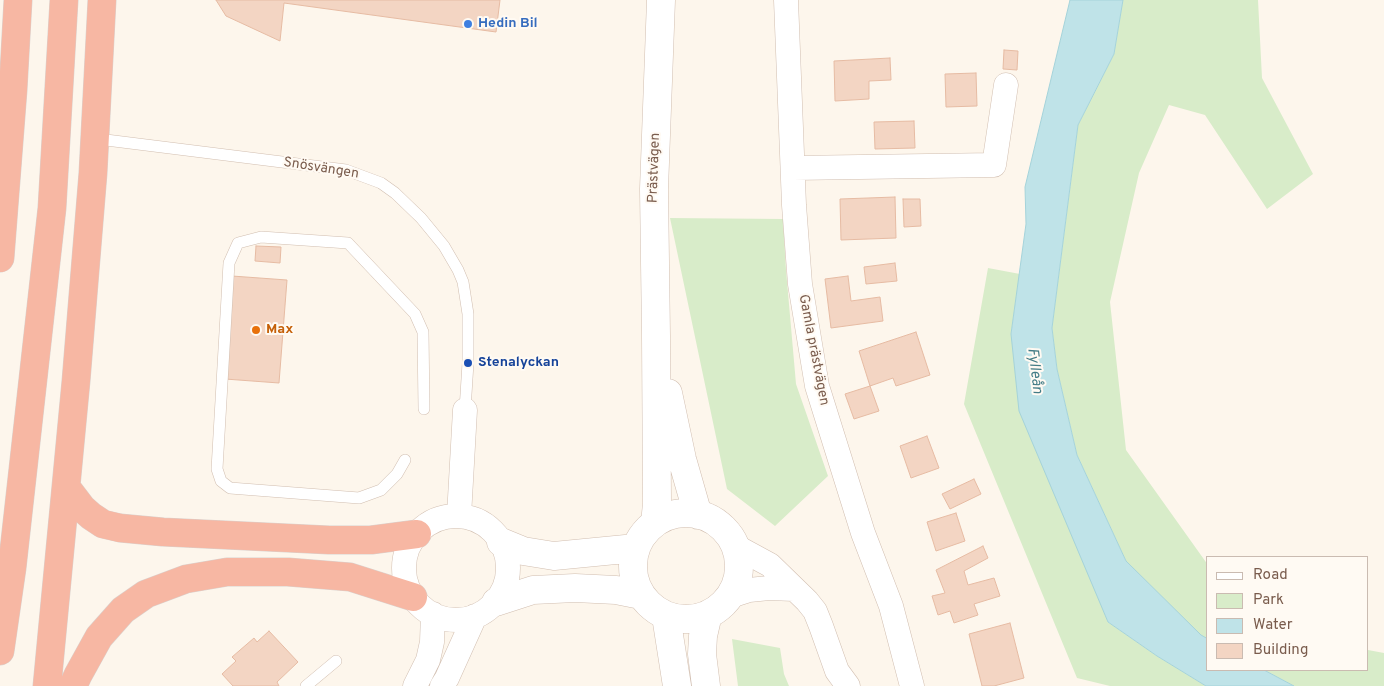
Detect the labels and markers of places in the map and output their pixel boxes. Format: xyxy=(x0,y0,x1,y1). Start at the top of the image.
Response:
place label: Hedin Bil xyxy=(478,16,538,32)
marker: Hedin Bil xyxy=(462,18,474,30)
place label: Max xyxy=(266,322,293,338)
marker: Max xyxy=(250,324,262,336)
place label: Stenalyckan xyxy=(478,355,559,371)
marker: Stenalyckan xyxy=(462,357,474,369)

